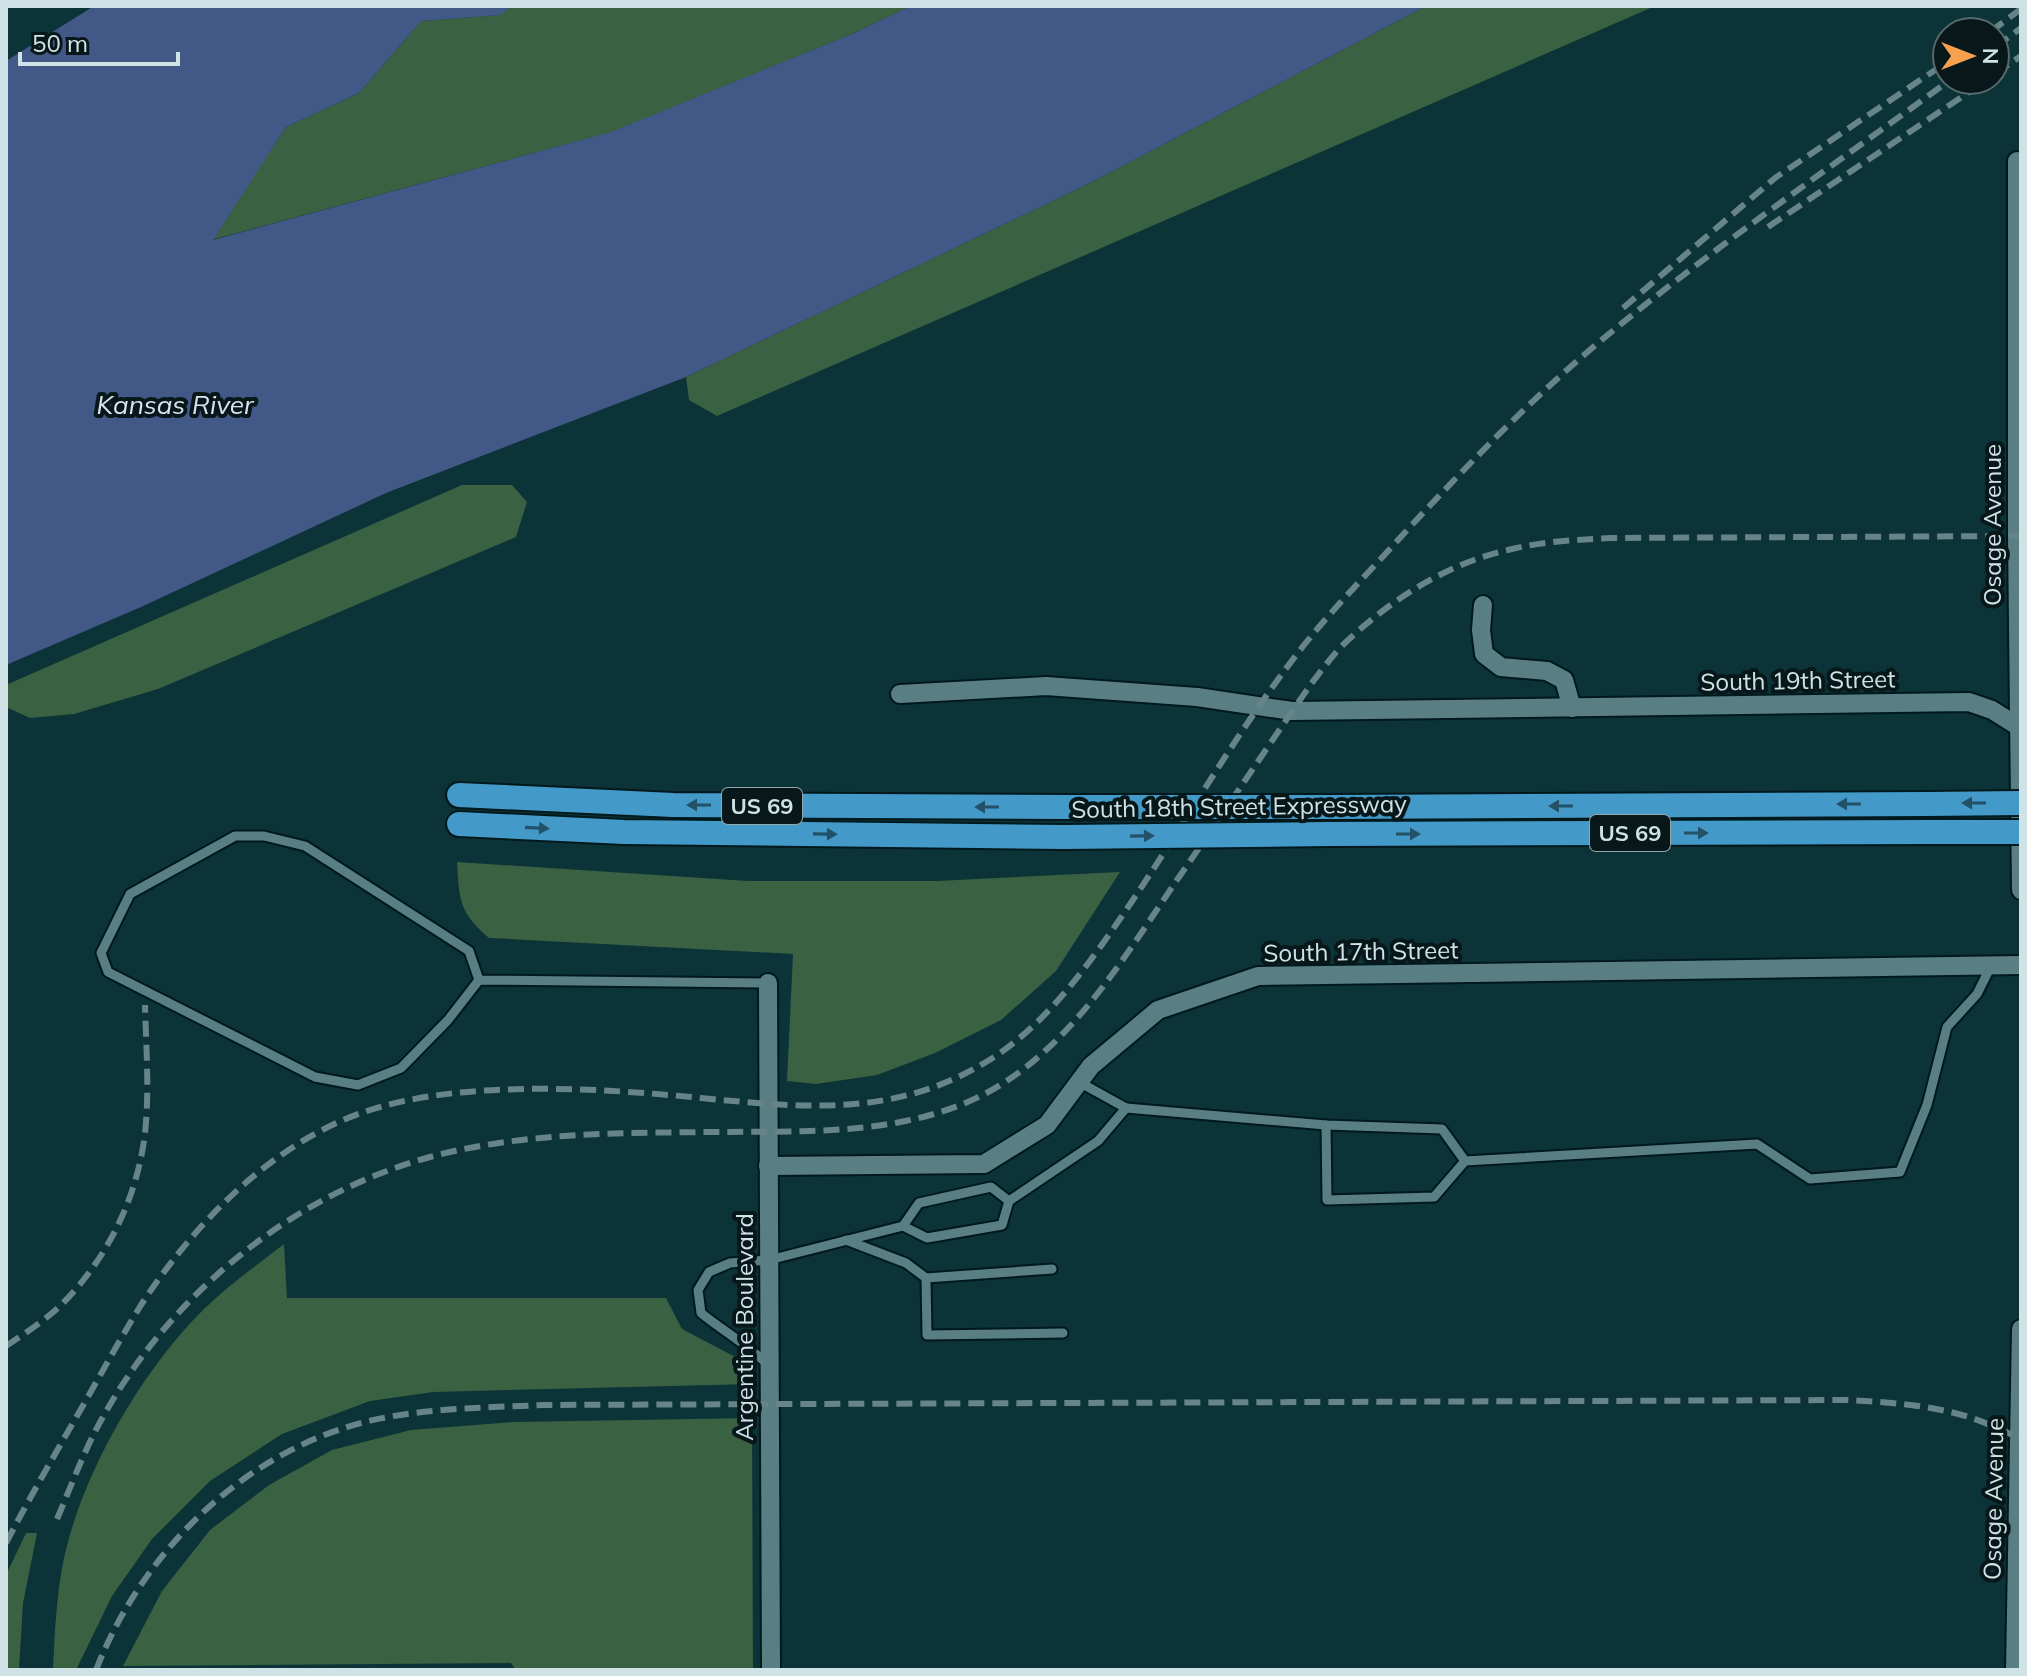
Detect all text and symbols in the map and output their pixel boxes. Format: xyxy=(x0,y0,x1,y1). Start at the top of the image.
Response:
scale bar xyxy=(20,16,178,66)
north arrow xyxy=(1931,16,2011,96)
text: 50 m xyxy=(32,28,88,58)
text: N xyxy=(1977,48,2005,64)
water label: Kansas River xyxy=(97,388,255,421)
street label: Osage Avenue xyxy=(1977,444,2007,606)
street label: South 19th Street xyxy=(1700,663,1896,697)
road number: US 69 xyxy=(722,788,802,824)
street label: South 18th Street Expressway xyxy=(1071,788,1407,824)
one-way arrow xyxy=(1961,797,1986,810)
one-way arrow xyxy=(1836,798,1861,810)
one-way arrow xyxy=(686,799,711,811)
one-way arrow xyxy=(1548,800,1573,812)
one-way arrow xyxy=(974,801,999,813)
road number: US 69 xyxy=(1590,815,1670,851)
one-way arrow xyxy=(525,821,550,834)
one-way arrow xyxy=(1684,827,1709,839)
one-way arrow xyxy=(813,828,838,840)
one-way arrow xyxy=(1396,828,1421,840)
one-way arrow xyxy=(1130,830,1155,843)
street label: South 17th Street xyxy=(1263,934,1459,968)
street label: Argentine Boulevard xyxy=(729,1213,759,1441)
street label: Osage Avenue xyxy=(1977,1418,2009,1580)

